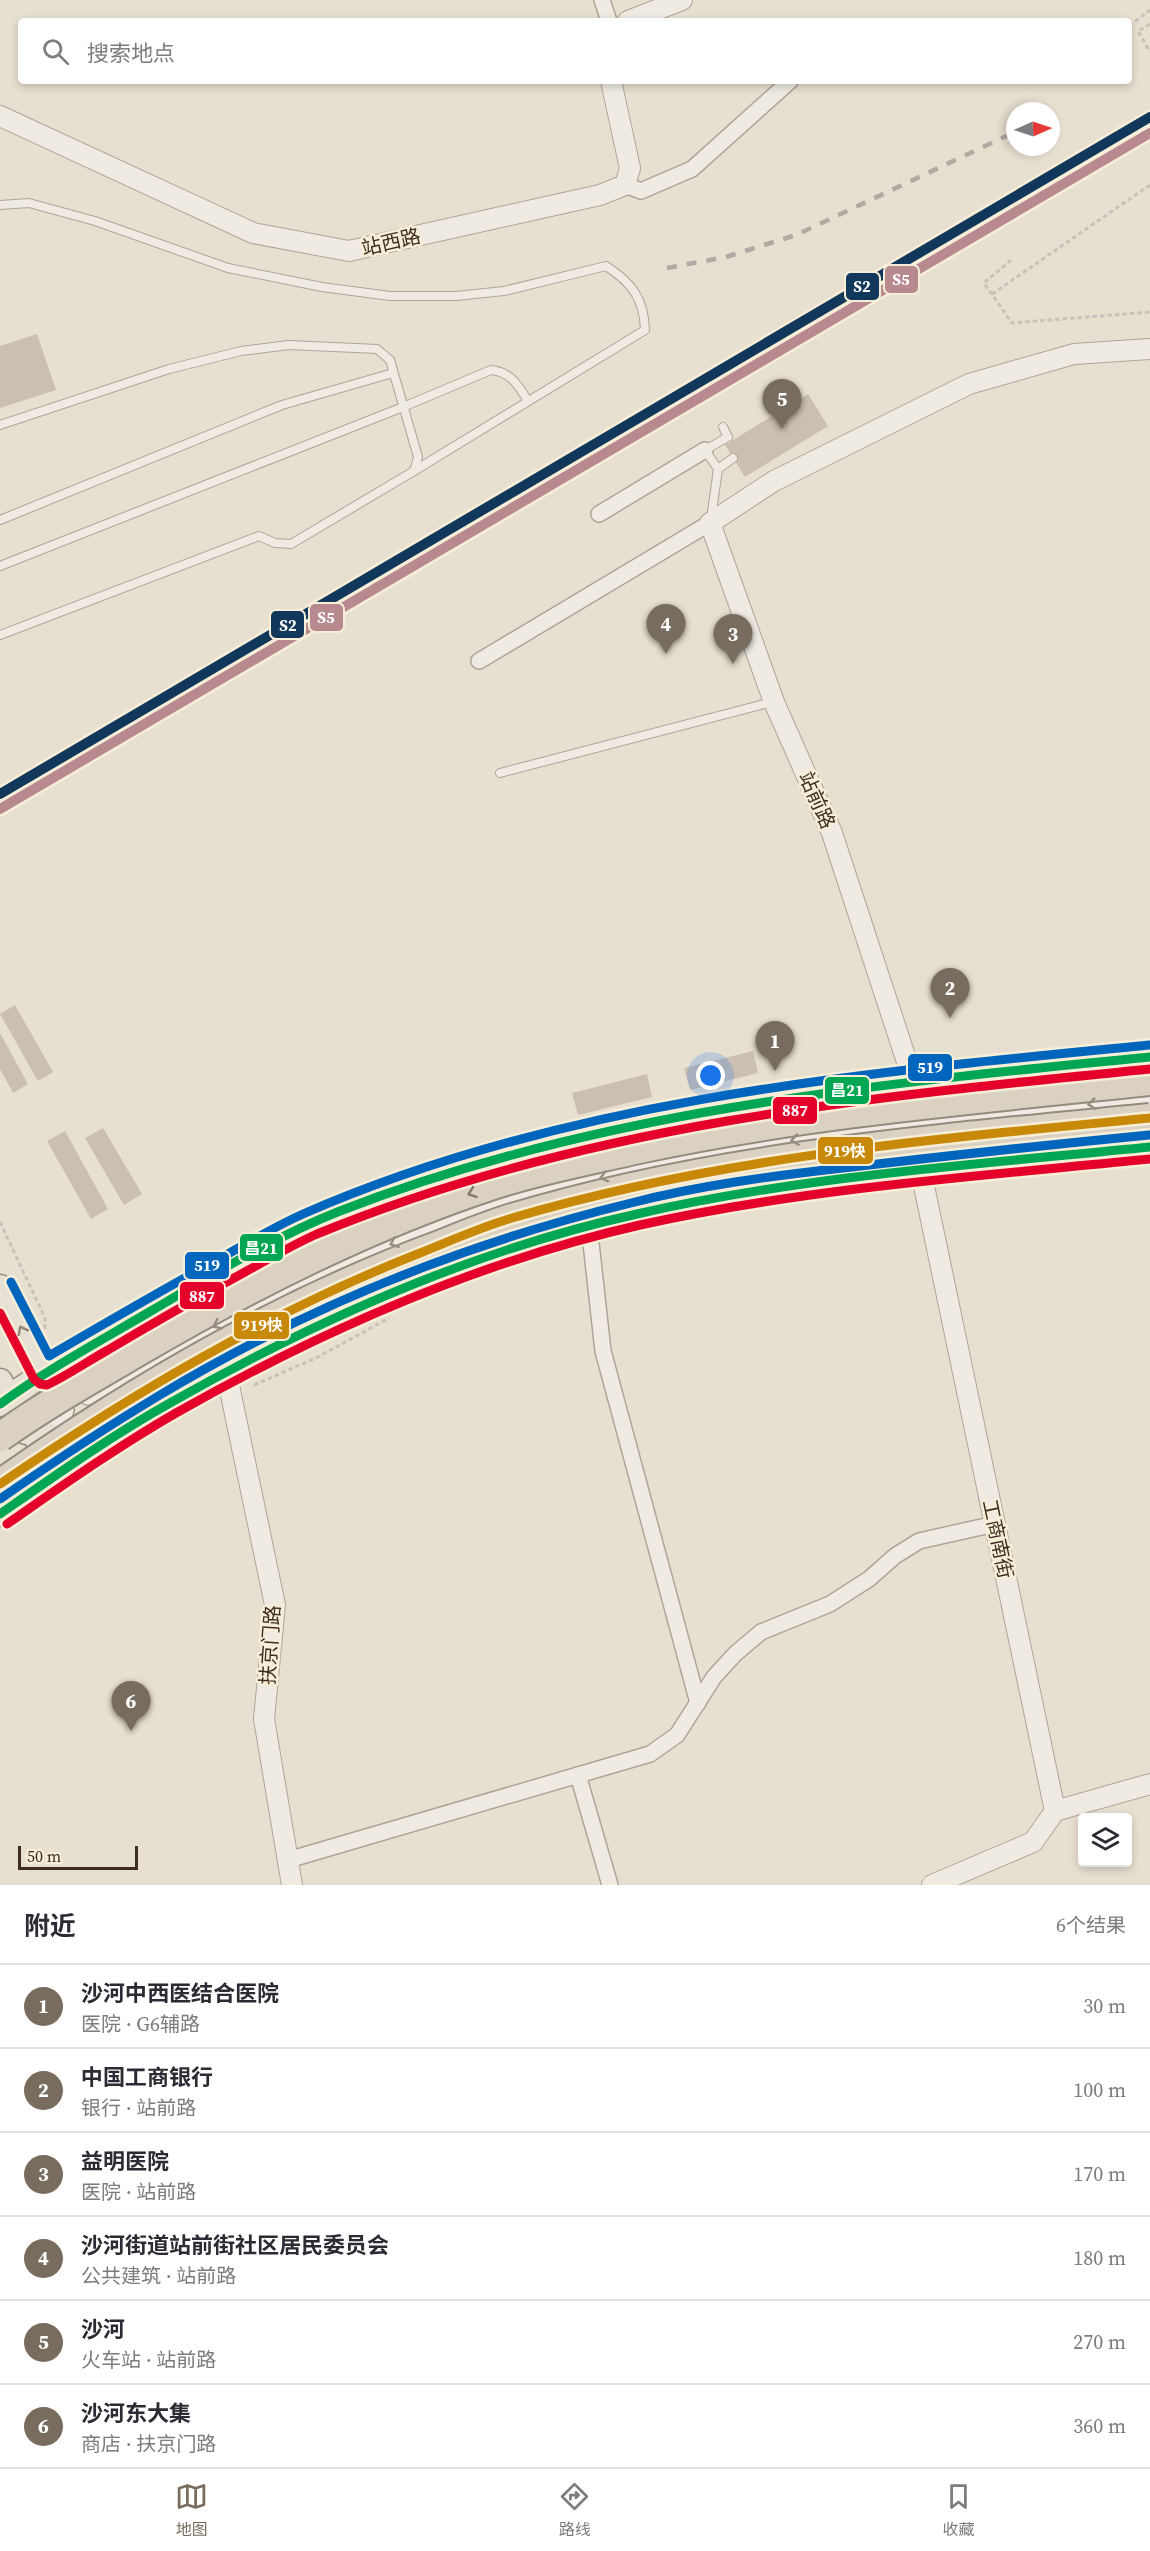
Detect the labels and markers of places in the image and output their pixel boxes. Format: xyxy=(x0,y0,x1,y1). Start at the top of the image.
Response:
pin: 5 xyxy=(762,380,802,429)
pin: 4 xyxy=(646,604,686,654)
pin: 3 xyxy=(714,614,752,664)
pin: 2 xyxy=(930,968,970,1018)
pin: 1 xyxy=(756,1022,794,1071)
pin: 6 xyxy=(112,1682,150,1731)

